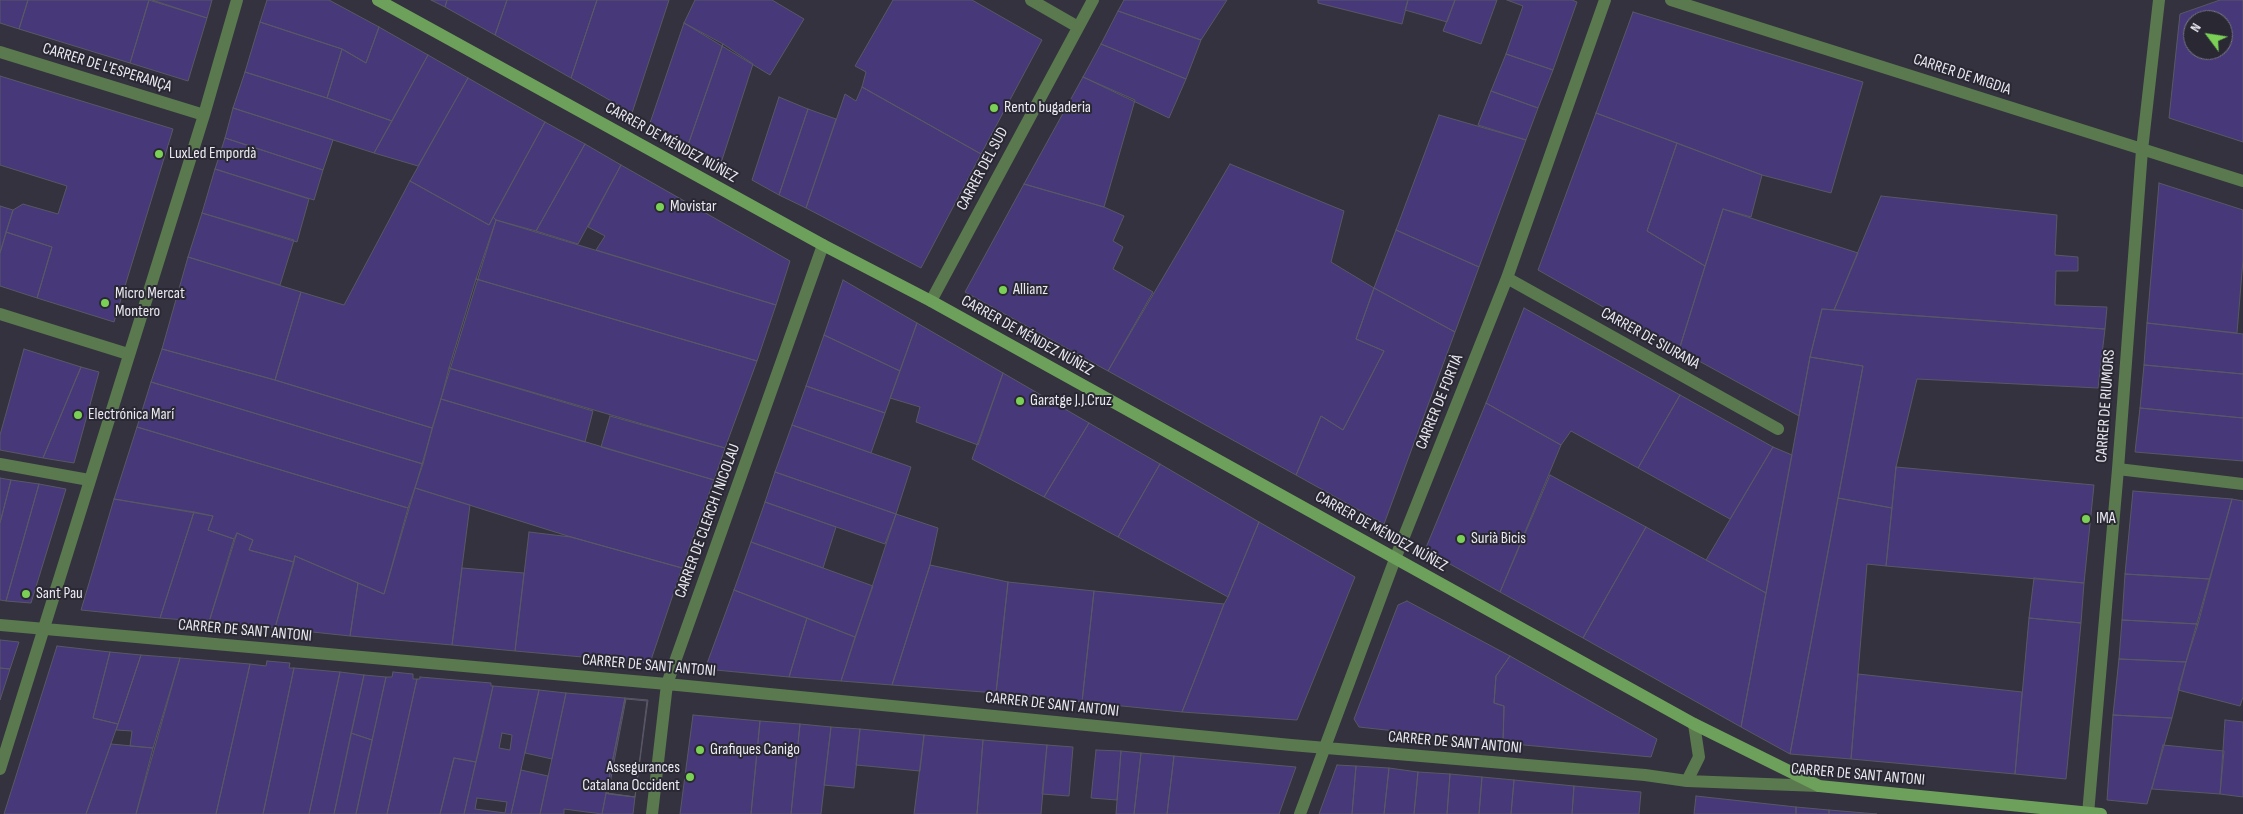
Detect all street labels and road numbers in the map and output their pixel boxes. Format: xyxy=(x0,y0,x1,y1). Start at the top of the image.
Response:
street label: CARRER DE L'ESPERANÇA xyxy=(40,39,174,97)
street label: CARRER DE MIGDIA xyxy=(1911,50,2013,100)
street label: CARRER DE MÉNDEZ NÚÑEZ xyxy=(601,99,741,187)
street label: CARRER DEL SUD xyxy=(953,124,1013,214)
street label: CARRER DE MÉNDEZ NÚÑEZ xyxy=(957,292,1097,380)
street label: CARRER DE SIURANA xyxy=(1597,304,1703,374)
street label: CARRER DE RIUMORS xyxy=(2092,349,2120,463)
street label: CARRER DE FORTIÀ xyxy=(1412,352,1468,452)
street label: CARRER DE CLERCH I NICOLAU xyxy=(671,441,745,601)
street label: CARRER DE MÉNDEZ NÚÑEZ xyxy=(1311,488,1451,576)
street label: CARRER DE SANT ANTONI xyxy=(177,616,313,646)
street label: CARRER DE SANT ANTONI xyxy=(581,651,717,681)
street label: CARRER DE SANT ANTONI xyxy=(984,688,1120,722)
street label: CARRER DE SANT ANTONI xyxy=(1387,728,1523,758)
street label: CARRER DE SANT ANTONI xyxy=(1790,760,1926,790)

